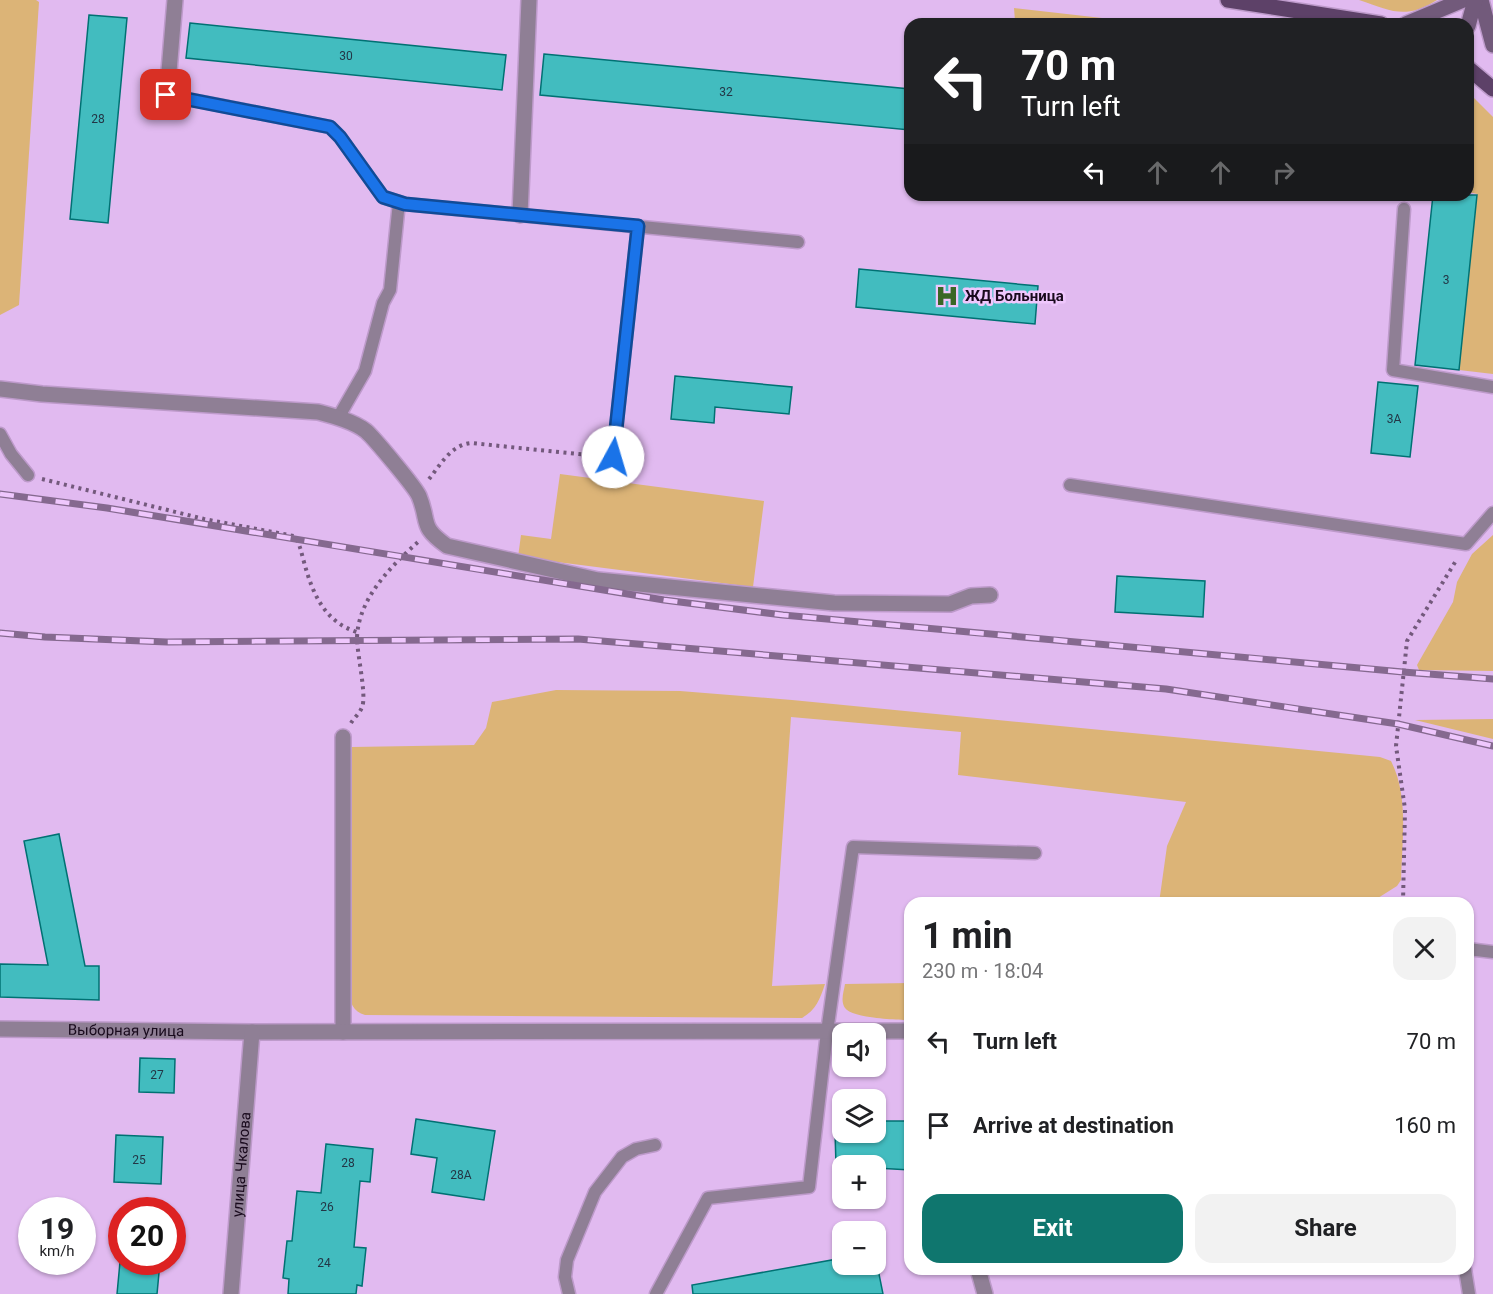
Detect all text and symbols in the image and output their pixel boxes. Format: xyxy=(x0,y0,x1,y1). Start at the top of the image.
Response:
text: 70 m xyxy=(1021,41,1116,90)
icon: left xyxy=(922,42,1000,120)
house number: 30 xyxy=(339,49,353,63)
pin xyxy=(140,69,191,120)
icon: arrive xyxy=(149,78,182,111)
house number: 32 xyxy=(719,85,733,99)
text: Turn left xyxy=(1021,91,1121,123)
house number: 28 xyxy=(91,112,105,126)
icon: left xyxy=(1078,156,1111,189)
icon: ahead xyxy=(1141,156,1174,189)
icon: ahead xyxy=(1204,156,1237,189)
icon: right xyxy=(1267,156,1300,189)
house number: 3 xyxy=(1443,273,1449,287)
hospital icon: ЖД Больница xyxy=(934,283,960,309)
place label: ЖД Больница xyxy=(965,287,1064,305)
house number: 3А xyxy=(1387,412,1401,426)
position arrow xyxy=(581,425,645,489)
text: 1 min xyxy=(922,915,1013,957)
button: close xyxy=(1393,917,1456,980)
text: 230 m · 18:04 xyxy=(922,959,1043,983)
street label: Выборная улица xyxy=(68,1021,184,1040)
map controls xyxy=(832,1023,886,1275)
button: sound xyxy=(832,1023,886,1077)
icon: left xyxy=(922,1025,955,1058)
text: Turn left xyxy=(973,1029,1057,1054)
text: 70 m xyxy=(1407,1029,1456,1054)
house number: 27 xyxy=(150,1068,164,1082)
button: layers xyxy=(832,1089,886,1143)
icon: arrive xyxy=(922,1109,955,1142)
street label: улица Чкалова xyxy=(228,1111,255,1218)
text: Arrive at destination xyxy=(973,1113,1174,1138)
text: 160 m xyxy=(1394,1113,1456,1138)
house number: 25 xyxy=(132,1153,146,1167)
button: + xyxy=(832,1155,886,1209)
house number: 28 xyxy=(341,1156,355,1170)
house number: 28А xyxy=(450,1168,472,1182)
button: Exit xyxy=(922,1194,1183,1263)
button: Share xyxy=(1195,1194,1456,1263)
speed limit sign: 20 xyxy=(108,1197,186,1275)
house number: 26 xyxy=(320,1200,334,1214)
text: 19 xyxy=(40,1211,74,1246)
button: − xyxy=(832,1221,886,1275)
text: km/h xyxy=(39,1242,75,1260)
house number: 24 xyxy=(317,1256,331,1270)

